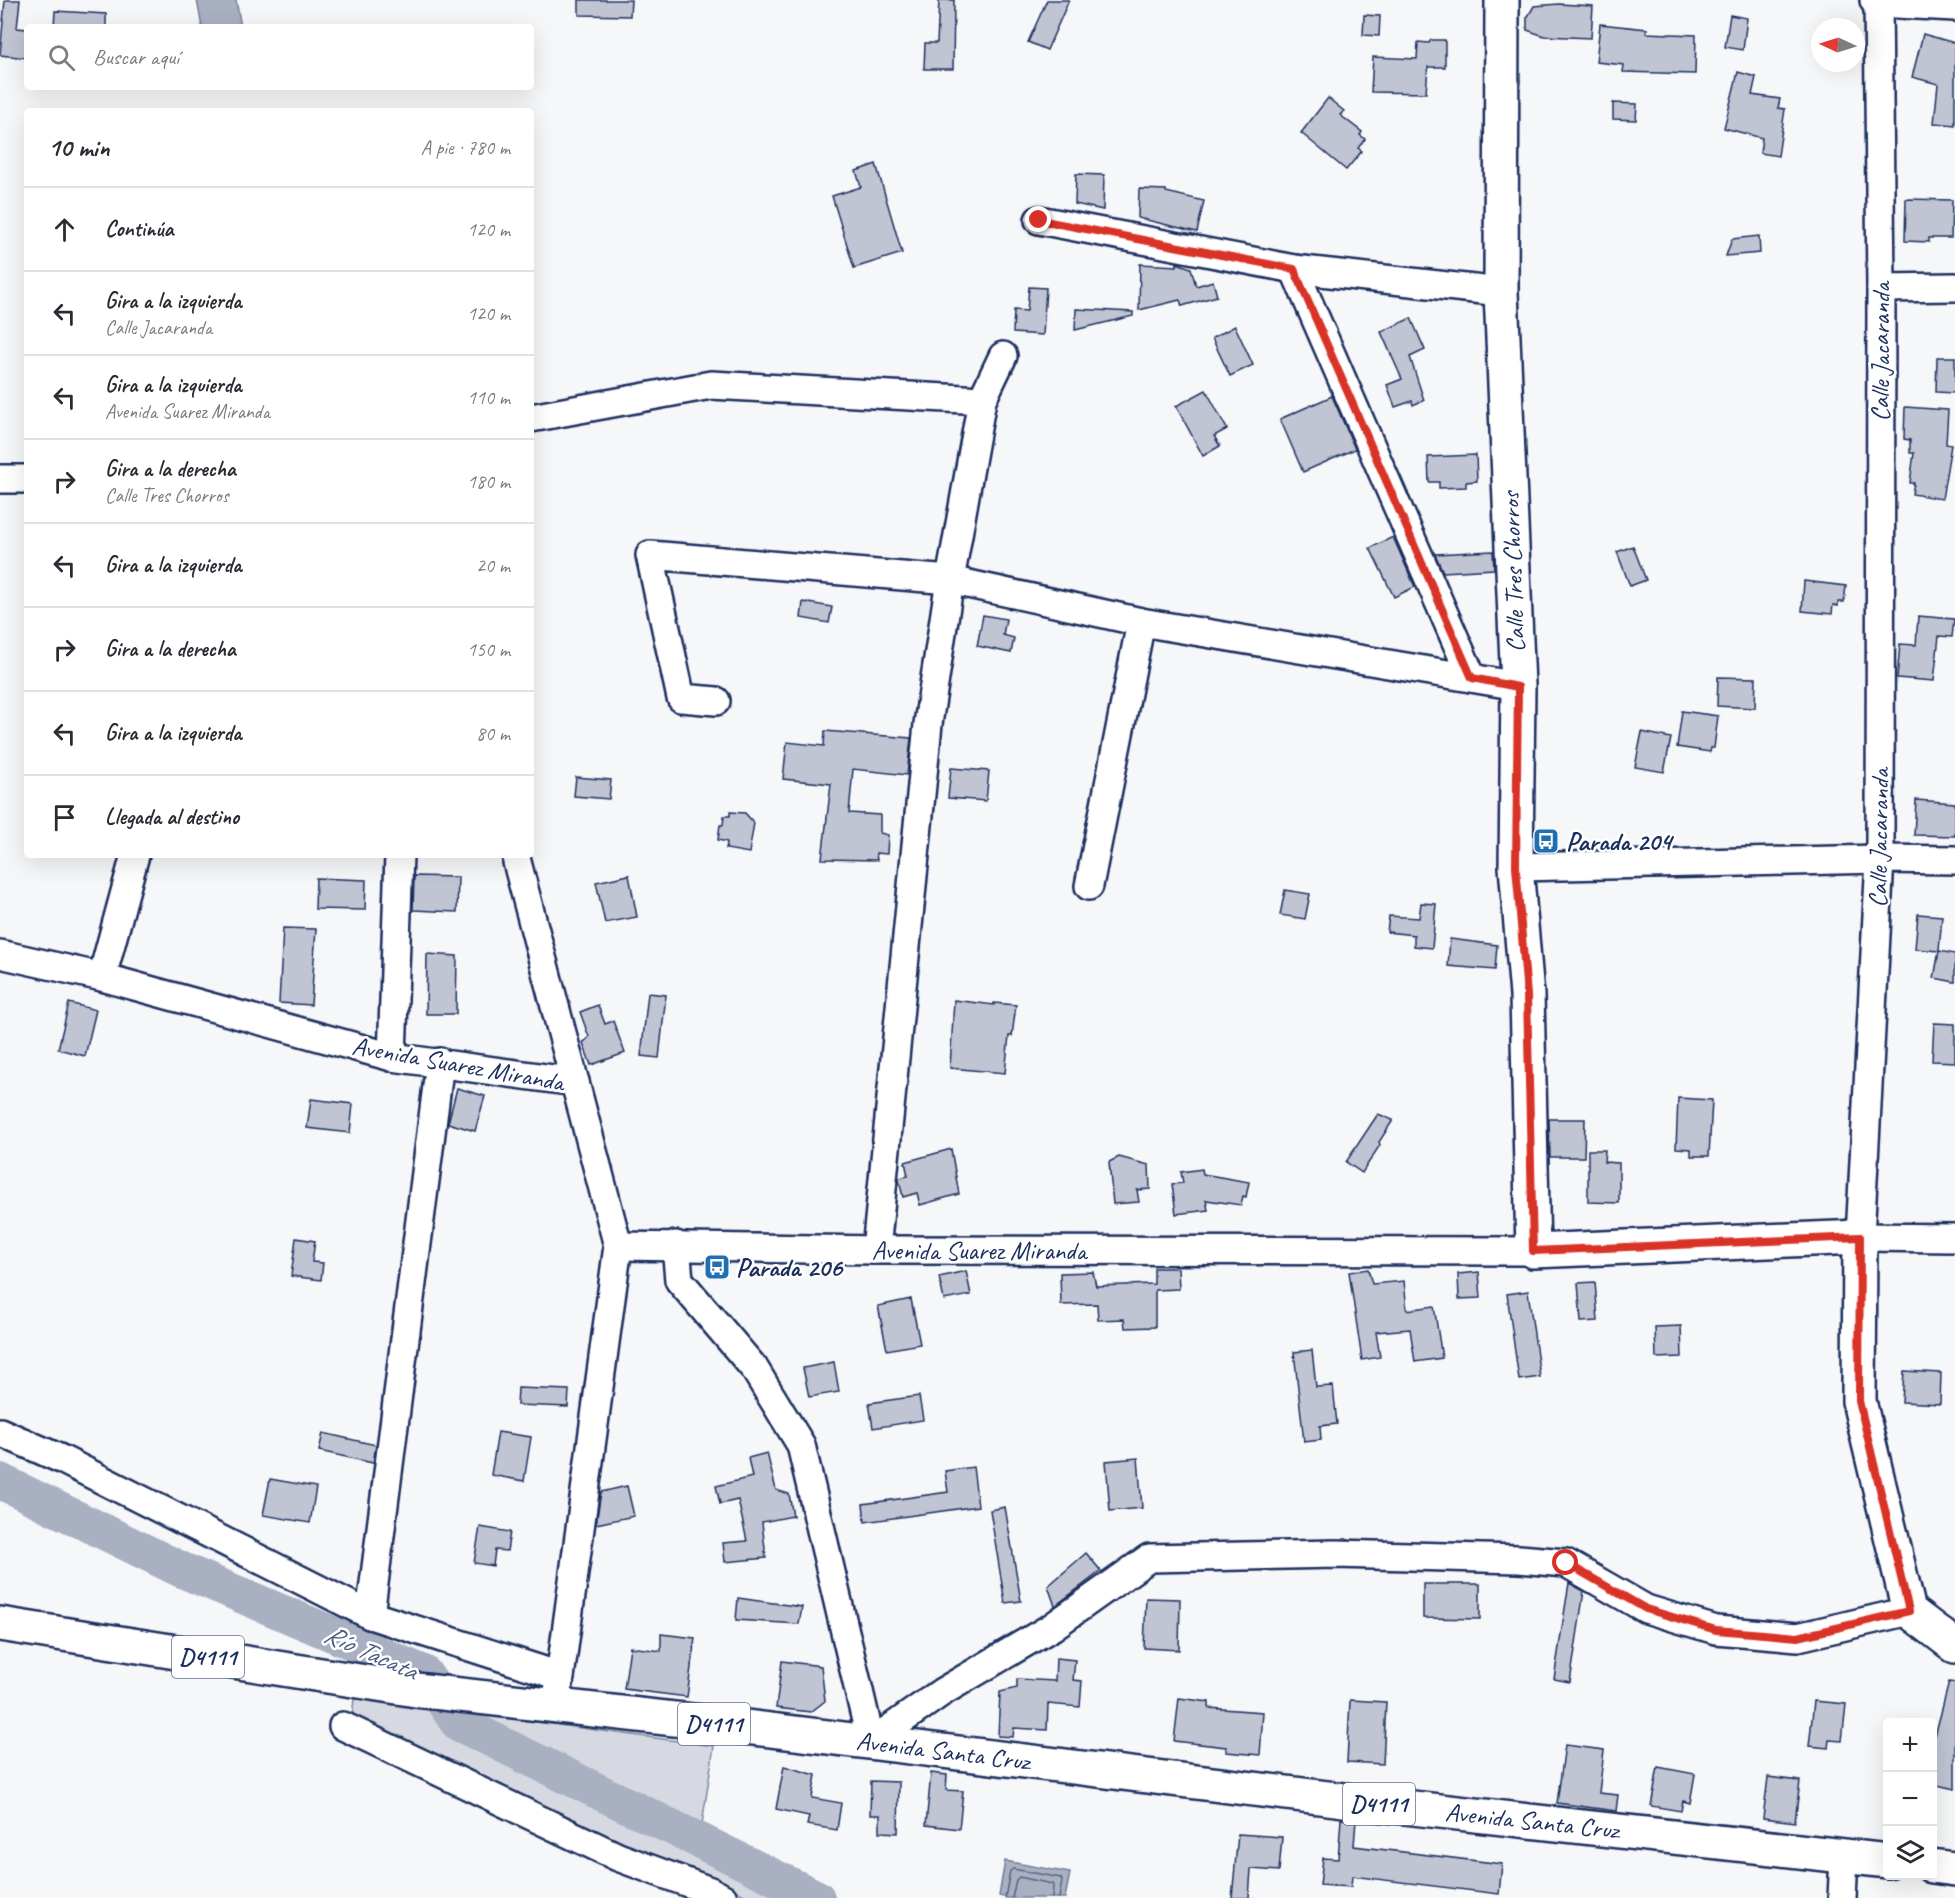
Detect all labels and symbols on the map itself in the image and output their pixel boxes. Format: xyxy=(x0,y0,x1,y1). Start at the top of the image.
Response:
north arrow xyxy=(1811,18,1865,72)
route end xyxy=(1025,206,1051,232)
street label: Calle Jacaranda xyxy=(1864,280,1897,422)
street label: Calle Tres Chorros xyxy=(1494,489,1532,653)
street label: Calle Jacaranda xyxy=(1861,766,1897,908)
place label: Parada 204 xyxy=(1566,825,1675,858)
bus stop icon: Parada 204 xyxy=(1531,826,1561,856)
street label: Avenida Suarez Miranda xyxy=(350,1029,569,1099)
street label: Avenida Suarez Miranda xyxy=(872,1234,1089,1267)
place label: Parada 206 xyxy=(736,1251,844,1284)
bus stop icon: Parada 206 xyxy=(702,1252,732,1282)
route start xyxy=(1552,1549,1578,1575)
water label: Río Tacata xyxy=(319,1617,425,1688)
road number: D4111 xyxy=(172,1636,244,1678)
road number: D4111 xyxy=(678,1703,750,1745)
street label: Avenida Santa Cruz xyxy=(855,1724,1034,1778)
road number: D4111 xyxy=(1343,1783,1415,1825)
street label: Avenida Santa Cruz xyxy=(1444,1795,1623,1847)

